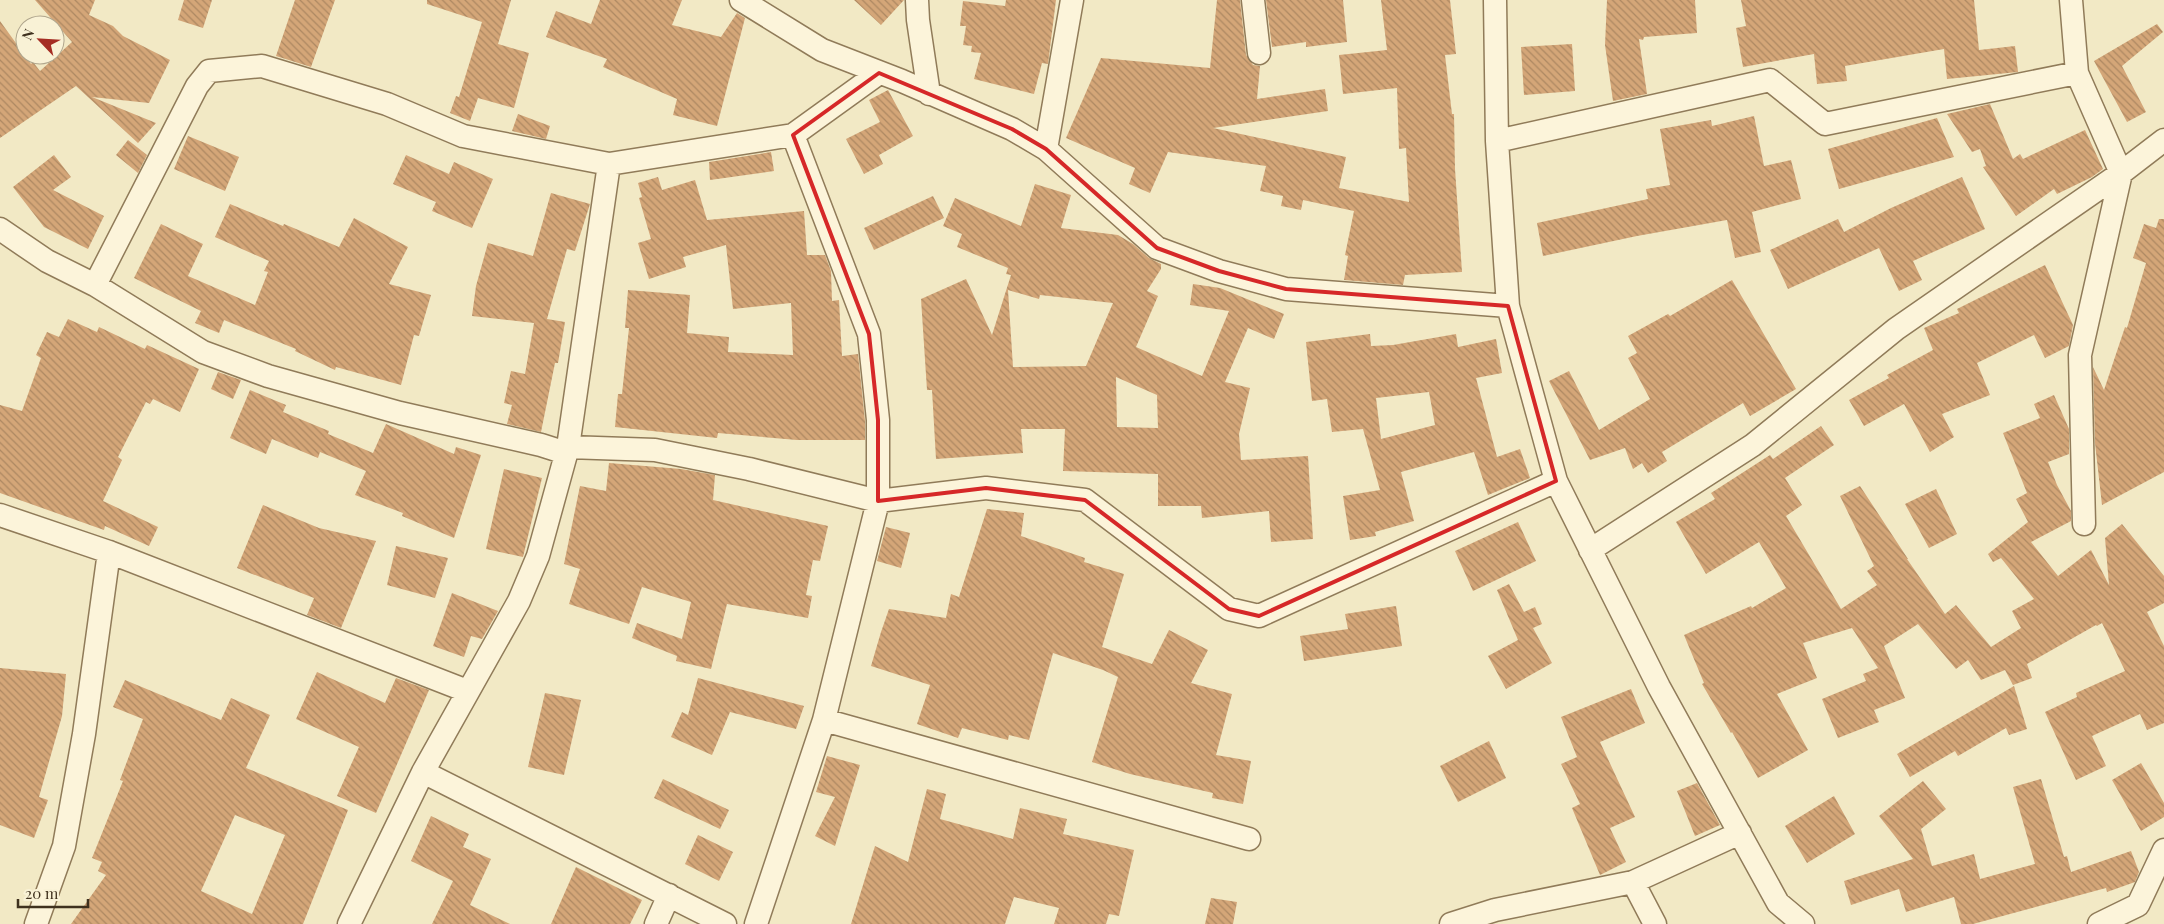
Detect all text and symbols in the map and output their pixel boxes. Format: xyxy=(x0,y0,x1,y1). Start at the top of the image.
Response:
north arrow xyxy=(15,15,65,65)
text: N xyxy=(17,26,39,43)
scale bar xyxy=(18,876,88,908)
text: 20 m xyxy=(25,883,59,903)

